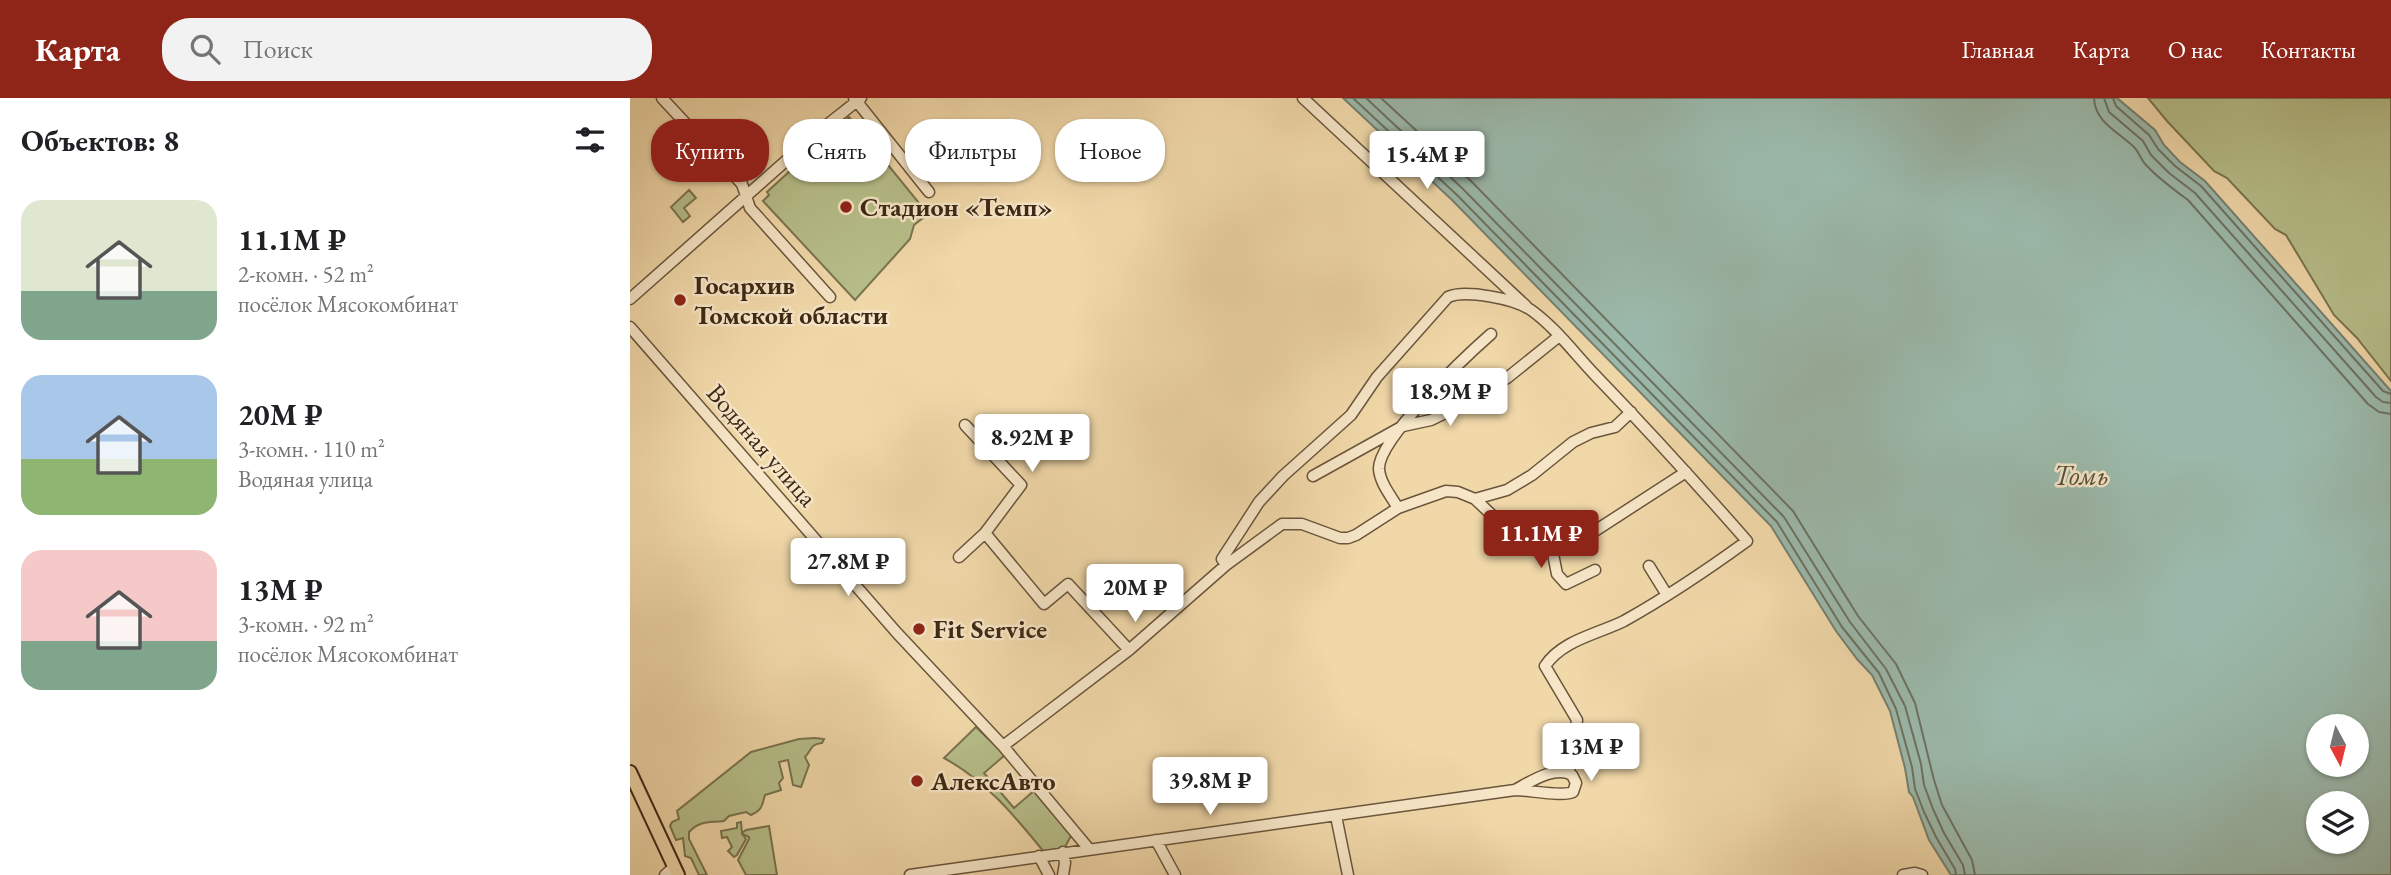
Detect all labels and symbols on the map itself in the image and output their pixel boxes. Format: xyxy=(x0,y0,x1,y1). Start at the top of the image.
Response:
pin: 15.4M ₽ xyxy=(1362,132,1492,191)
place label: Стадион «Темп» xyxy=(860,190,1053,224)
marker: Стадион «Темп» xyxy=(838,199,854,215)
place label: Госархив Томской области xyxy=(694,268,888,332)
marker: Госархив Томской области xyxy=(672,292,688,308)
pin: 18.9M ₽ xyxy=(1385,368,1515,428)
street label: Водяная улица xyxy=(699,376,825,514)
pin: 8.92M ₽ xyxy=(967,414,1097,474)
water label: Томь xyxy=(2053,457,2109,493)
pin: 11.1M ₽ xyxy=(1476,510,1606,570)
pin: 27.8M ₽ xyxy=(783,538,913,598)
pin: 20M ₽ xyxy=(1086,564,1184,624)
place label: Fit Service xyxy=(933,612,1047,646)
marker: Fit Service xyxy=(911,621,927,637)
north arrow xyxy=(2306,714,2370,777)
pin: 13M ₽ xyxy=(1542,724,1640,783)
pin: 39.8M ₽ xyxy=(1145,758,1275,817)
place label: АлексАвто xyxy=(930,764,1056,798)
marker: АлексАвто xyxy=(909,773,925,789)

